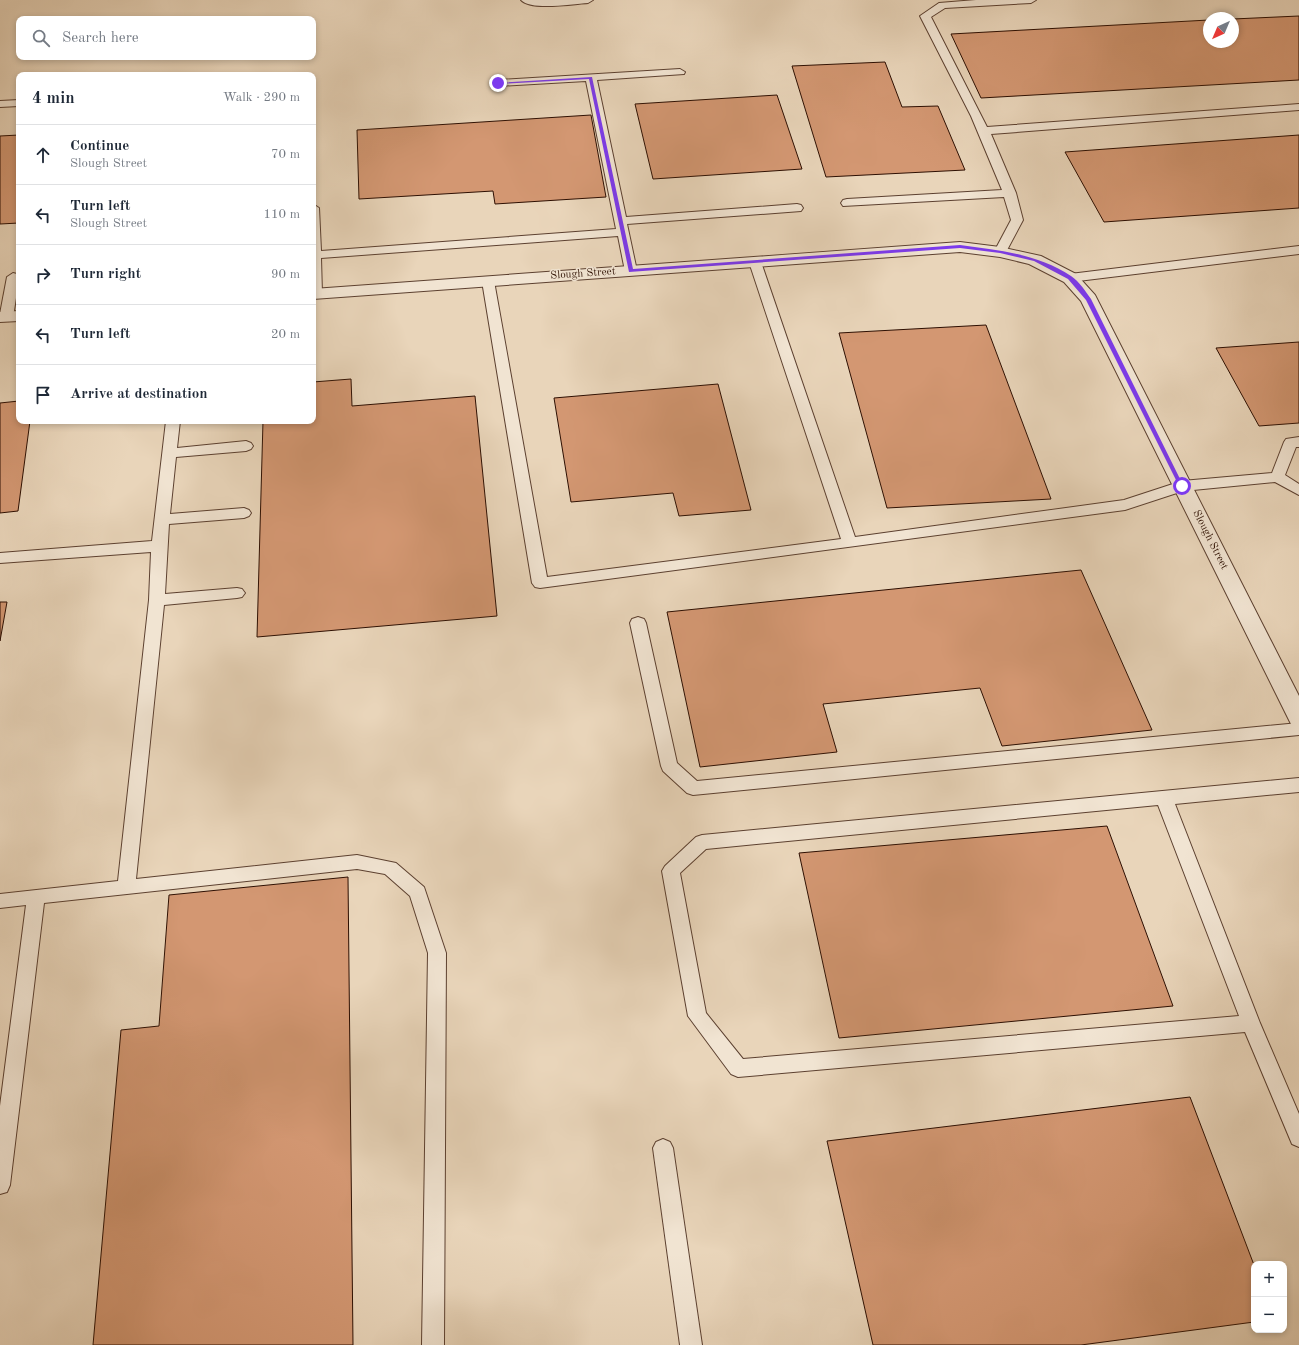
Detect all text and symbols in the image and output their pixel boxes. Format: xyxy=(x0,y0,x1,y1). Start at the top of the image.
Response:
north arrow xyxy=(1203,12,1239,48)
search box xyxy=(16,16,316,60)
icon: search xyxy=(30,27,52,49)
text: Search here xyxy=(62,31,139,46)
route end xyxy=(489,74,507,92)
text: 4 min xyxy=(32,90,75,107)
text: Walk · 290 m xyxy=(223,91,300,104)
text: Continue xyxy=(70,139,129,154)
icon: ahead xyxy=(32,144,54,166)
text: 70 m xyxy=(271,148,300,161)
text: Slough Street xyxy=(70,157,147,170)
text: Turn left xyxy=(70,199,130,214)
icon: left xyxy=(32,204,54,226)
text: 110 m xyxy=(263,208,300,221)
text: Slough Street xyxy=(70,217,147,230)
icon: right xyxy=(32,264,54,286)
street label: Slough Street xyxy=(550,266,616,282)
text: Turn right xyxy=(70,267,141,282)
text: 90 m xyxy=(271,268,300,281)
icon: left xyxy=(32,324,54,346)
text: Turn left xyxy=(70,327,130,342)
text: 20 m xyxy=(271,328,300,341)
icon: arrive xyxy=(32,384,54,406)
text: Arrive at destination xyxy=(70,387,208,402)
route start xyxy=(1173,477,1191,495)
street label: Slough Street xyxy=(1190,508,1230,572)
map controls xyxy=(1251,1261,1287,1333)
button: + xyxy=(1251,1261,1287,1297)
button: − xyxy=(1251,1297,1287,1333)

